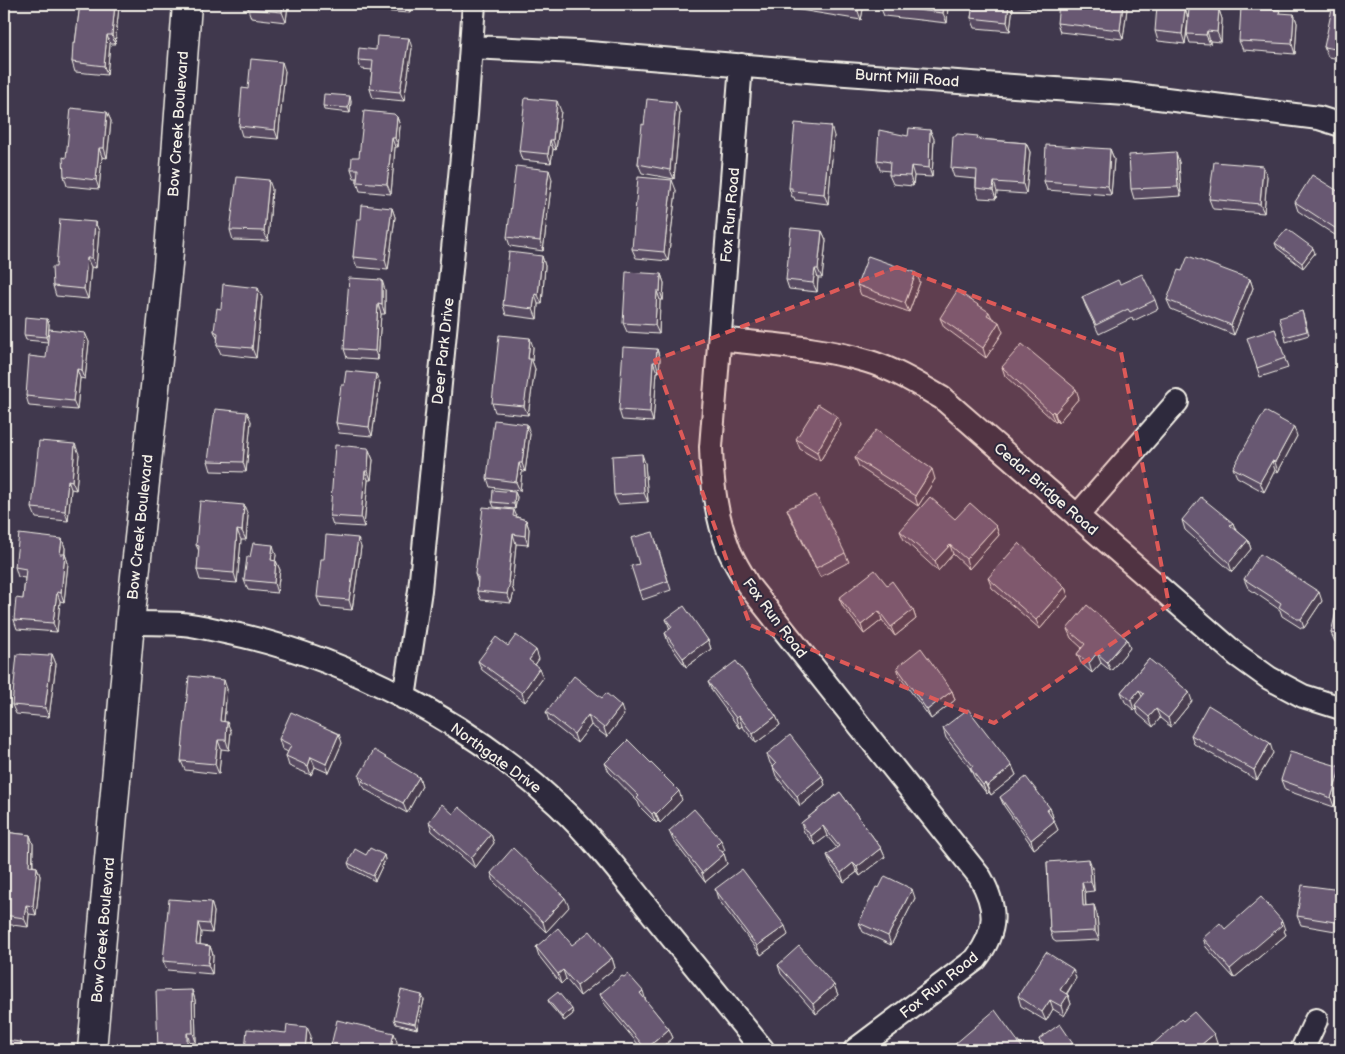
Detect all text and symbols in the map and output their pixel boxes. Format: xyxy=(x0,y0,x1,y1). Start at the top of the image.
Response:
street label: Bow Creek Boulevard xyxy=(164,51,193,198)
street label: Burnt Mill Road xyxy=(854,65,960,92)
street label: Fox Run Road xyxy=(717,167,744,263)
street label: Deer Park Drive xyxy=(428,297,459,405)
street label: Cedar Bridge Road xyxy=(990,439,1102,540)
street label: Bow Creek Boulevard xyxy=(123,453,158,601)
street label: Fox Run Road xyxy=(738,574,811,662)
street label: Northgate Drive xyxy=(447,719,545,798)
street label: Bow Creek Boulevard xyxy=(88,856,119,1004)
street label: Fox Run Road xyxy=(896,948,982,1023)

